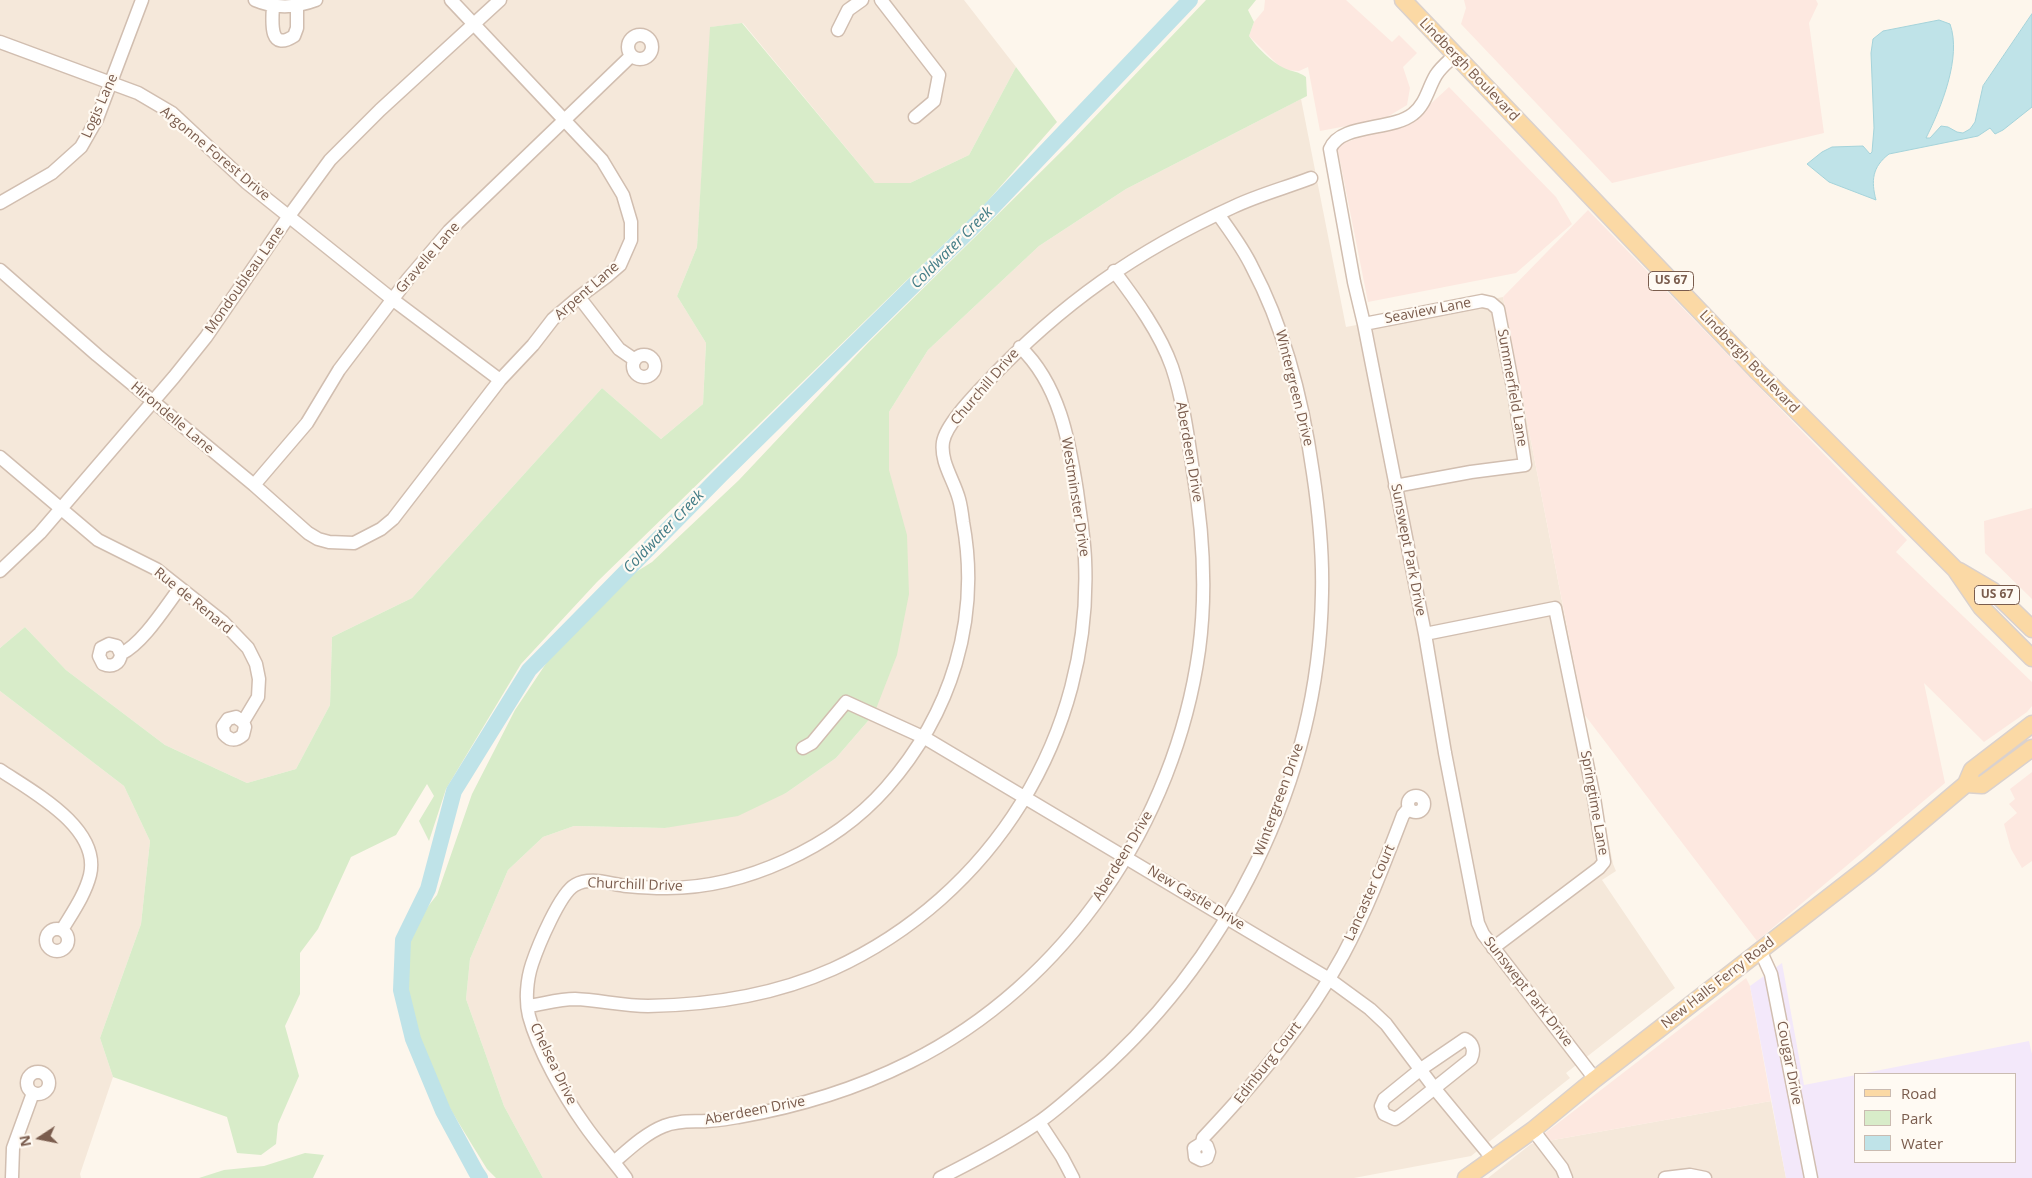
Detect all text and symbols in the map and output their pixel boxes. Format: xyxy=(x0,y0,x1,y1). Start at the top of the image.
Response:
street label: Lindbergh Boulevard xyxy=(1416,15,1522,125)
street label: Logis Lane xyxy=(78,71,122,141)
street label: Argonne Forest Drive xyxy=(157,103,273,205)
water label: Coldwater Creek xyxy=(907,203,997,293)
street label: Gravelle Lane xyxy=(393,219,463,297)
street label: Mondoubleau Lane xyxy=(202,223,288,337)
street label: Arpent Lane xyxy=(551,259,623,323)
road number: US 67 xyxy=(1648,272,1694,290)
street label: Seaview Lane xyxy=(1383,294,1473,328)
street label: Lindbergh Boulevard xyxy=(1696,307,1802,417)
street label: Wintergreen Drive xyxy=(1271,328,1317,448)
street label: Summerfield Lane xyxy=(1493,328,1531,448)
street label: Churchill Drive xyxy=(947,345,1023,429)
street label: Hirondelle Lane xyxy=(127,378,217,458)
street label: Aberdeen Drive xyxy=(1172,400,1206,504)
street label: Westminster Drive xyxy=(1057,436,1093,558)
street label: Sunswept Park Drive xyxy=(1387,482,1429,618)
water label: Coldwater Creek xyxy=(620,487,708,577)
street label: Rue de Renard xyxy=(150,564,236,638)
road number: US 67 xyxy=(1974,586,2020,604)
street label: Wintergreen Drive xyxy=(1251,741,1307,859)
street label: Springtime Lane xyxy=(1577,749,1611,857)
street label: Aberdeen Drive xyxy=(1090,808,1156,904)
street label: Lancaster Court xyxy=(1341,842,1399,944)
street label: New Castle Drive xyxy=(1144,862,1248,934)
street label: Churchill Drive xyxy=(587,875,683,895)
street label: Sunswept Park Drive xyxy=(1480,934,1576,1050)
street label: New Halls Ferry Road xyxy=(1658,934,1778,1032)
street label: Edinburg Court xyxy=(1231,1019,1305,1107)
street label: Chelsea Drive xyxy=(526,1020,580,1108)
street label: Cougar Drive xyxy=(1773,1020,1805,1106)
legend xyxy=(1854,1073,2017,1163)
text: Road xyxy=(1901,1083,1937,1103)
street label: Aberdeen Drive xyxy=(703,1093,807,1129)
text: Park xyxy=(1901,1108,1932,1128)
north arrow xyxy=(15,1113,65,1163)
text: Water xyxy=(1901,1133,1943,1153)
text: N xyxy=(14,1134,35,1148)

